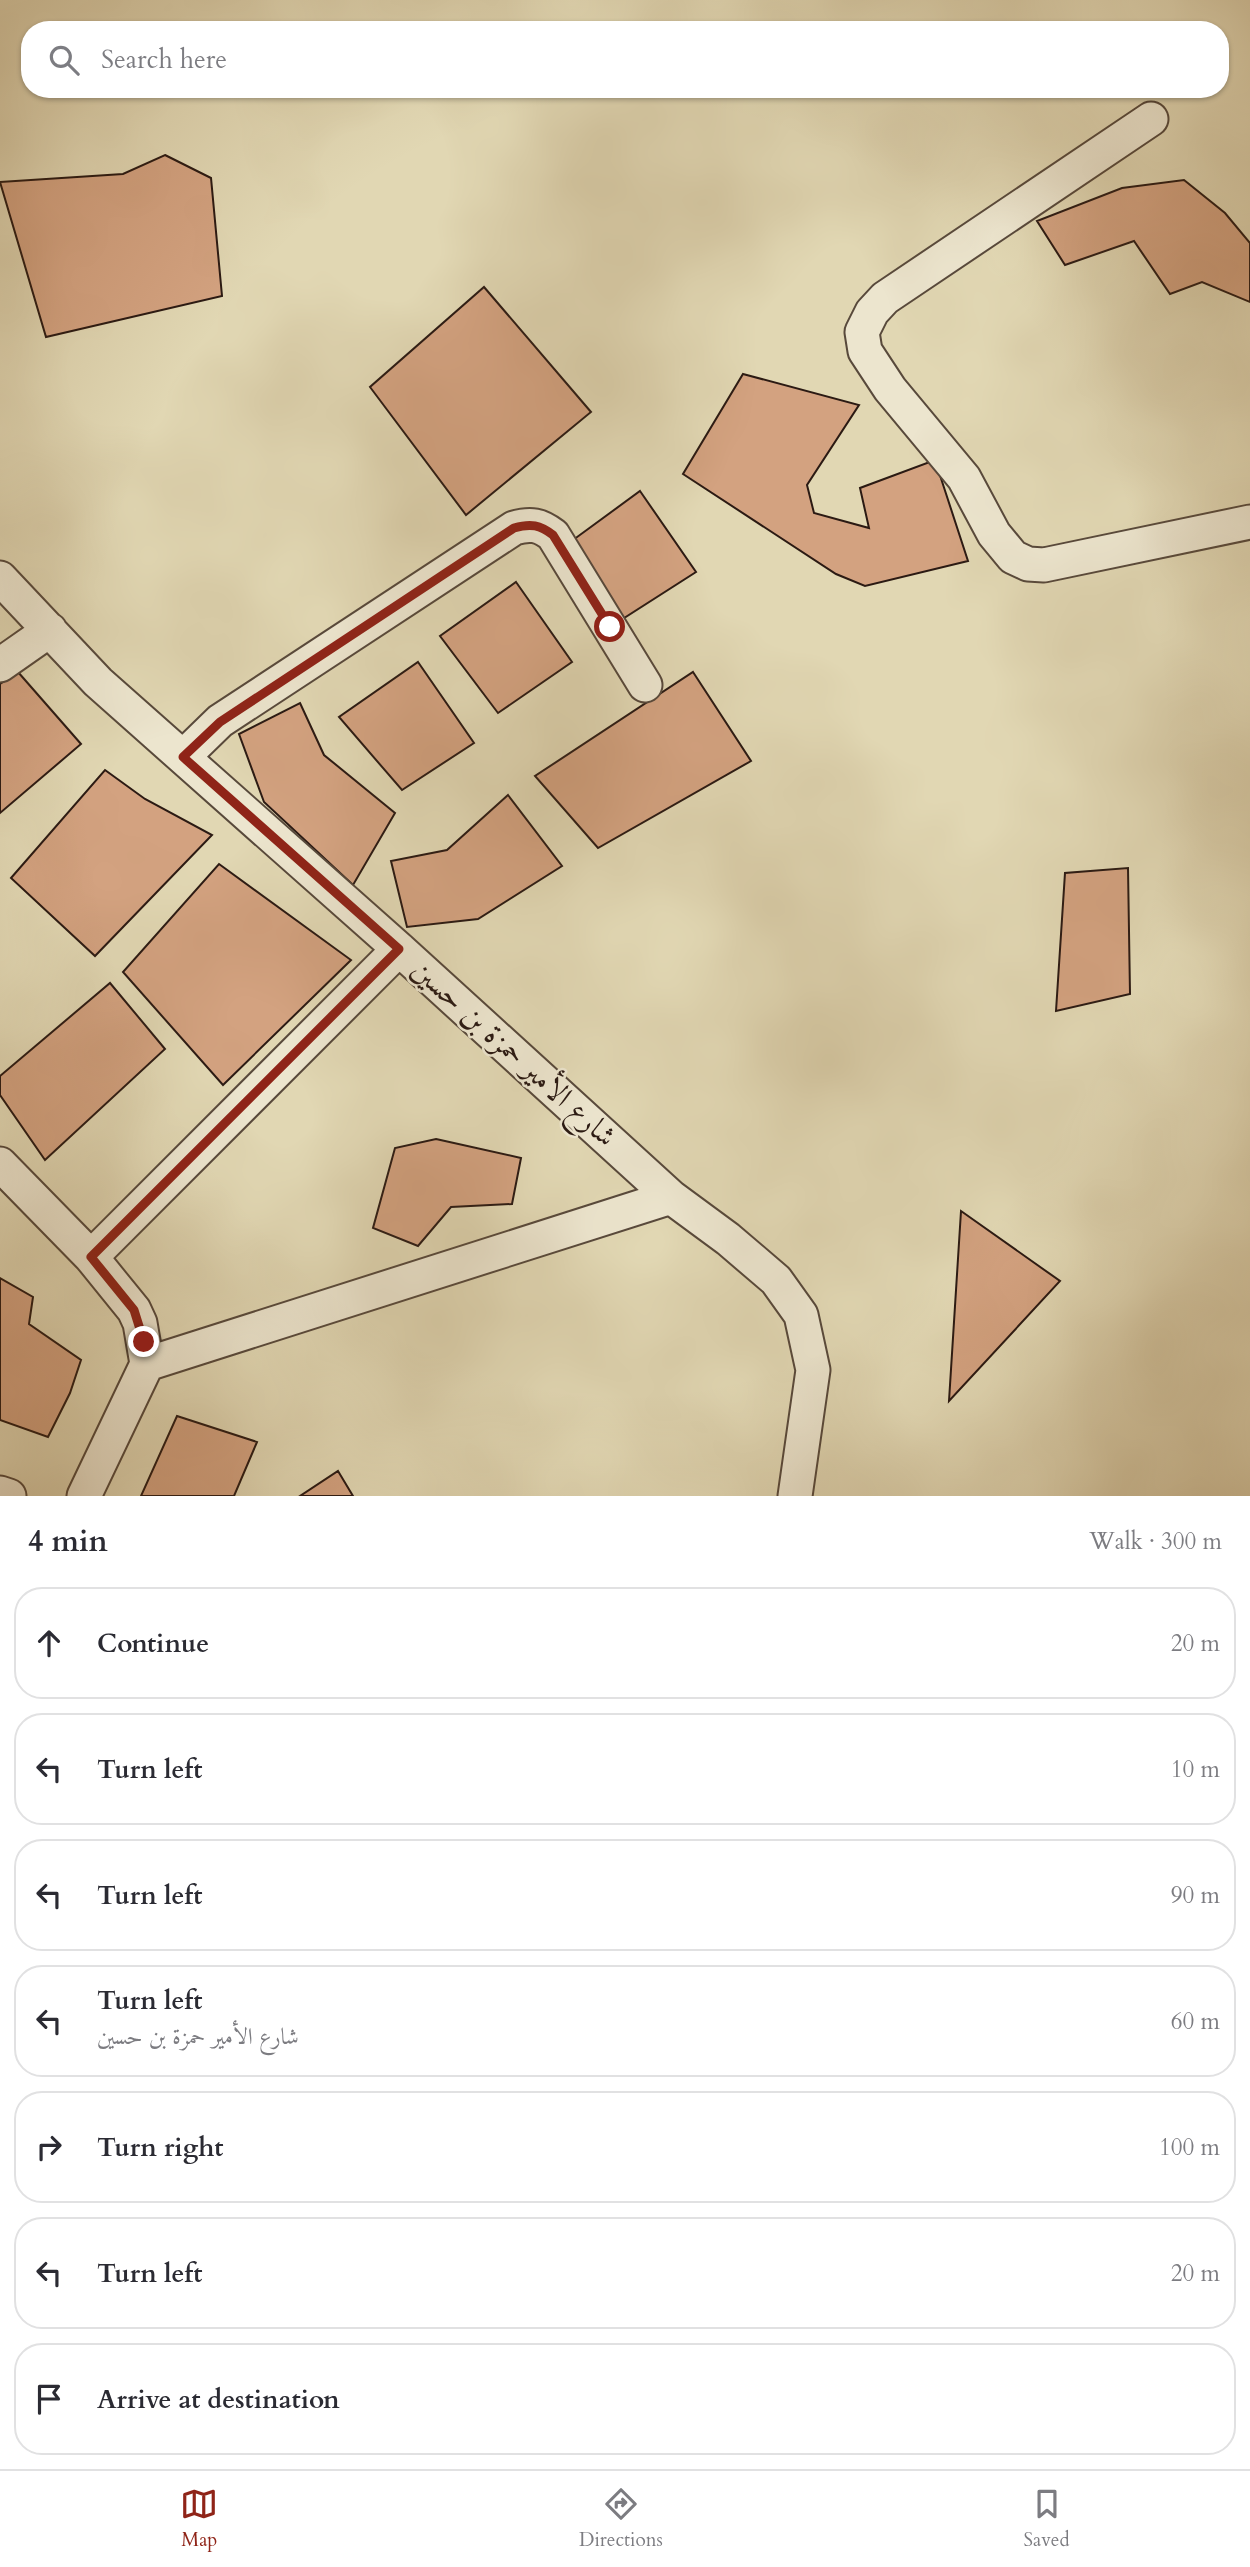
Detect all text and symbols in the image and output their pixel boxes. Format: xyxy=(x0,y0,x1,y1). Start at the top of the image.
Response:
search box xyxy=(21,21,1229,98)
icon: search xyxy=(45,41,83,79)
text: Search here xyxy=(101,42,227,77)
route start xyxy=(594,611,625,642)
street label: شارع الأمير حمزة بن حسين xyxy=(400,949,626,1159)
route end xyxy=(128,1326,159,1357)
text: 4 min xyxy=(28,1521,108,1562)
text: Walk · 300 m xyxy=(1089,1526,1222,1557)
icon: ahead xyxy=(30,1624,68,1662)
text: Continue xyxy=(97,1626,209,1661)
text: 20 m xyxy=(1171,1628,1220,1659)
icon: left xyxy=(30,1750,68,1788)
text: Turn left xyxy=(97,1752,202,1787)
text: 10 m xyxy=(1171,1754,1220,1785)
icon: left xyxy=(30,1876,68,1914)
text: Turn left xyxy=(97,1878,202,1913)
text: 90 m xyxy=(1171,1880,1220,1911)
text: Turn left xyxy=(97,1983,202,2018)
icon: left xyxy=(30,2002,68,2040)
text: 60 m xyxy=(1171,2006,1220,2037)
text: شارع الأمير حمزة بن حسين xyxy=(97,2021,299,2052)
icon: right xyxy=(30,2128,68,2166)
text: Turn right xyxy=(97,2130,224,2165)
text: 100 m xyxy=(1159,2132,1220,2163)
icon: left xyxy=(30,2254,68,2292)
text: Turn left xyxy=(97,2256,202,2291)
text: 20 m xyxy=(1171,2258,1220,2289)
icon: arrive xyxy=(30,2380,68,2418)
text: Arrive at destination xyxy=(97,2382,340,2417)
tab: Map xyxy=(180,2485,218,2553)
tab: Directions xyxy=(579,2485,663,2553)
tab: Saved xyxy=(1024,2485,1070,2553)

